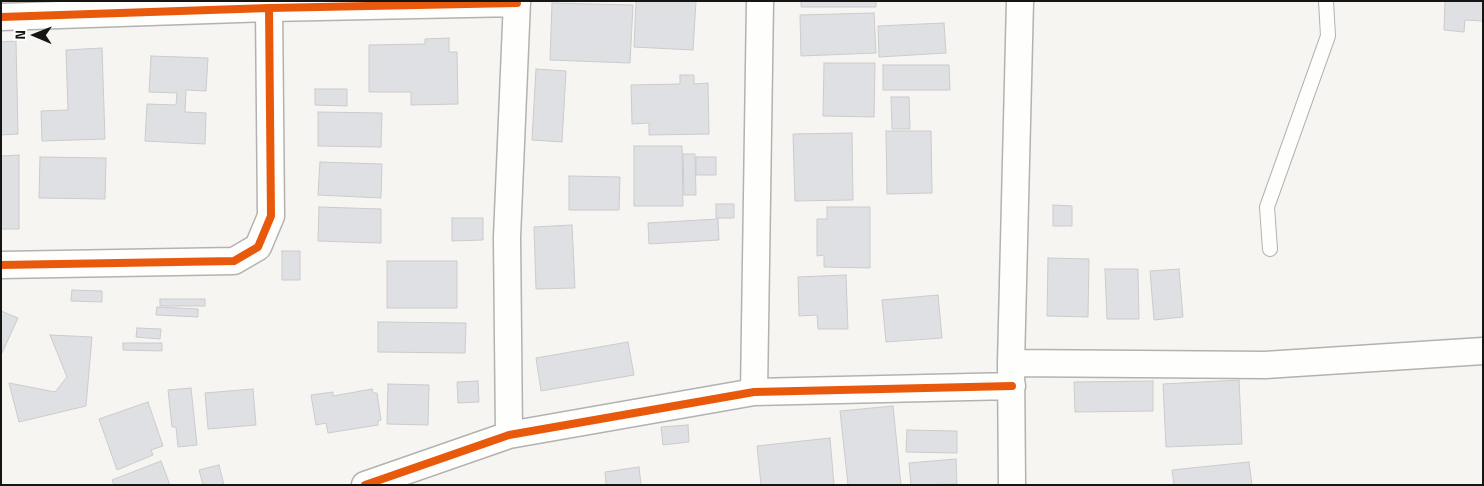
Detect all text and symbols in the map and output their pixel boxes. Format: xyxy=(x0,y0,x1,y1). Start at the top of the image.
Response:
north arrow xyxy=(10,10,60,60)
text: N xyxy=(9,30,30,40)

